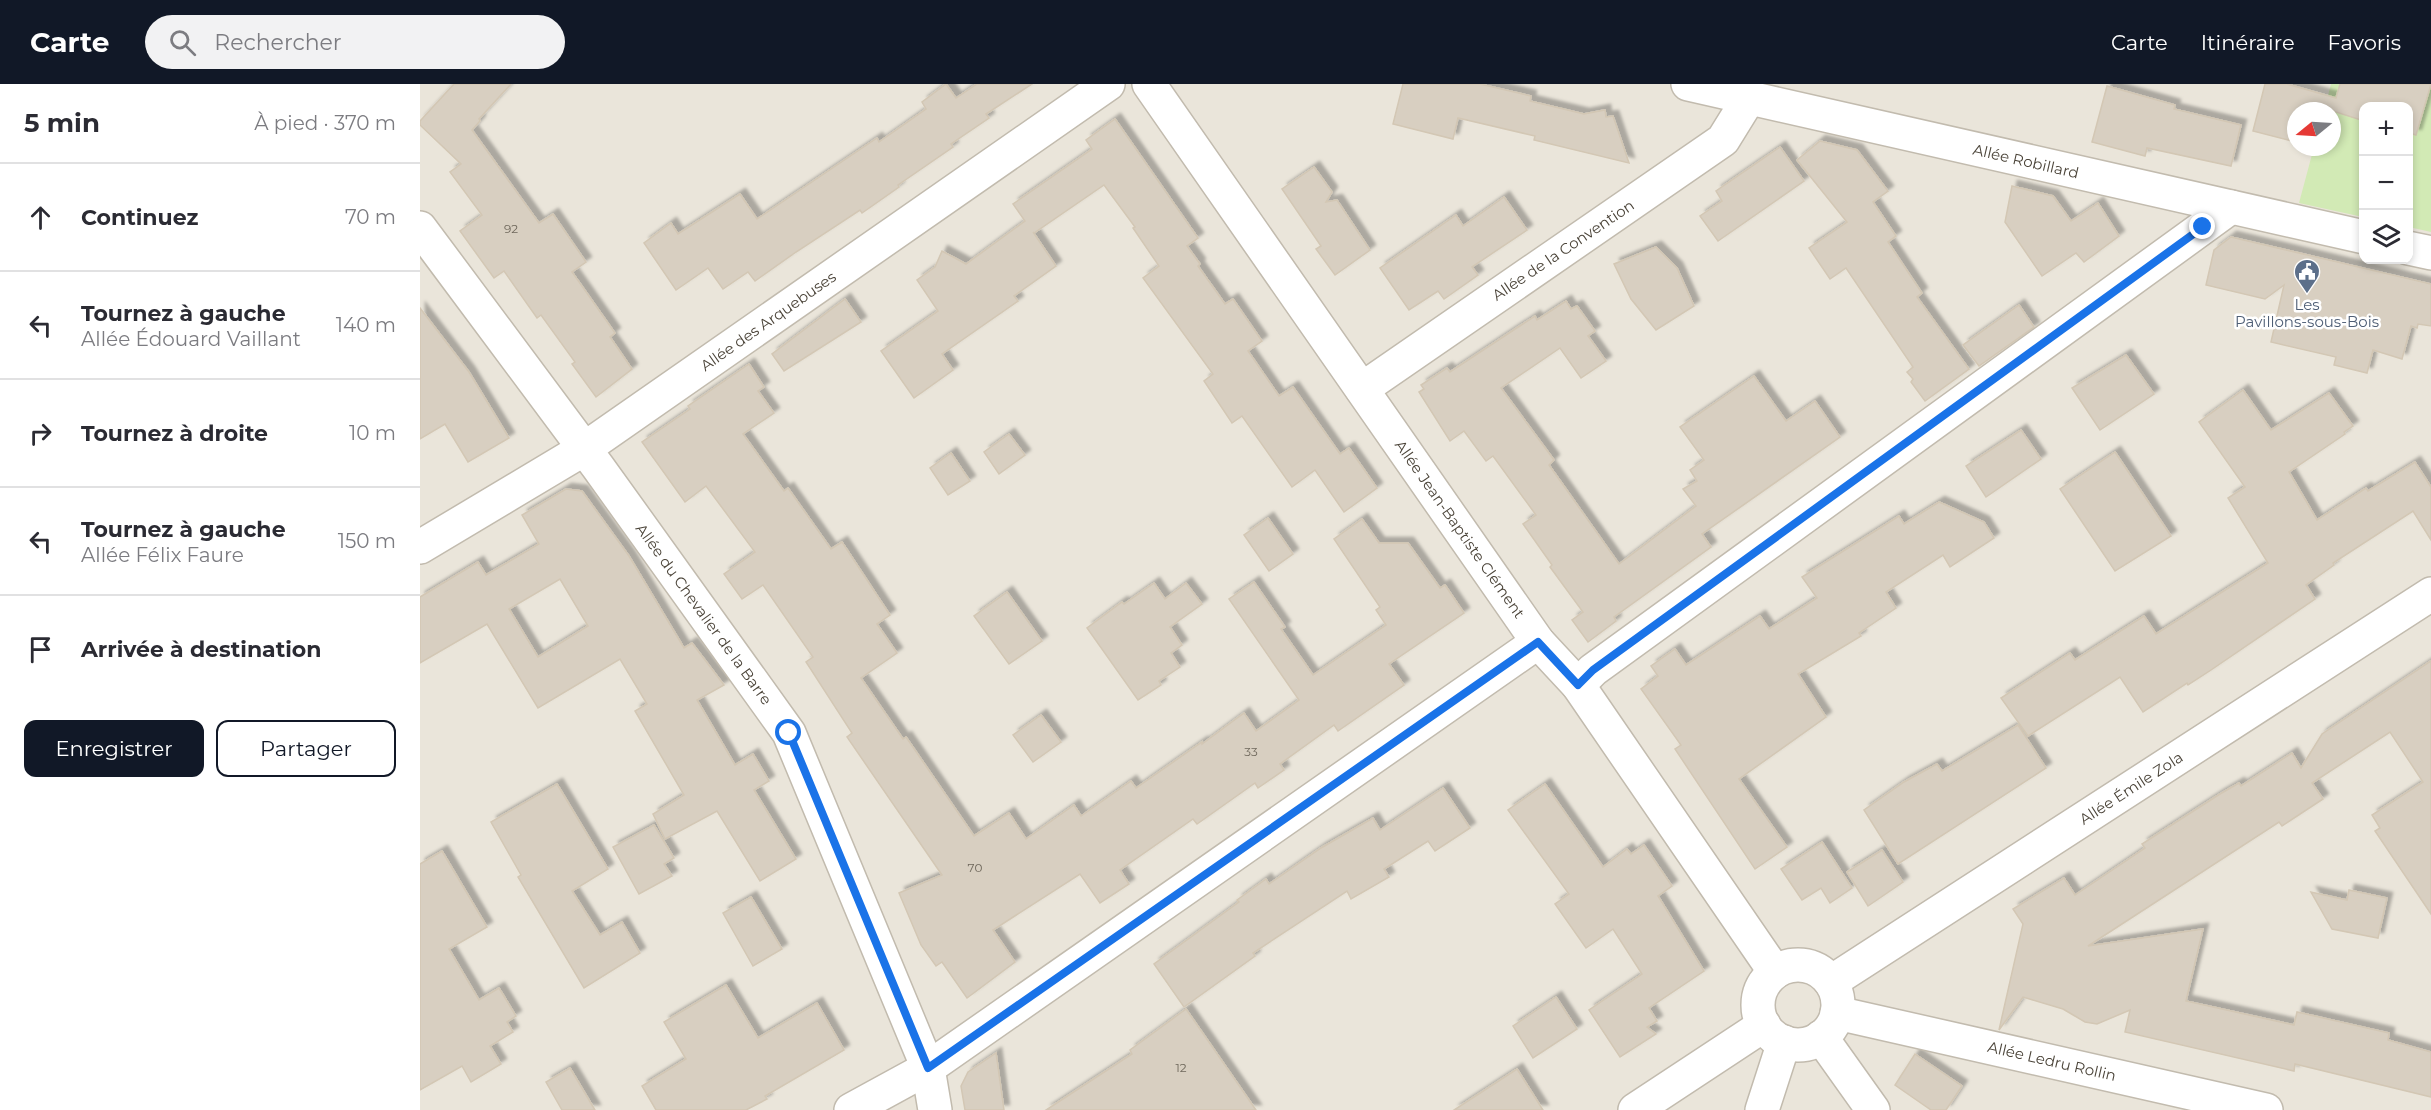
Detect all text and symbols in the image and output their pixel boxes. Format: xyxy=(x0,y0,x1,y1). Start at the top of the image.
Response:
search box xyxy=(145,15,565,69)
text: Carte xyxy=(30,25,109,59)
icon: search xyxy=(166,26,199,59)
text: Rechercher xyxy=(214,29,342,56)
text: Carte xyxy=(2111,30,2168,55)
text: Itinéraire xyxy=(2201,30,2295,55)
text: Favoris xyxy=(2328,30,2401,55)
north arrow xyxy=(2287,102,2341,156)
map controls xyxy=(2359,102,2413,264)
button: + xyxy=(2359,102,2413,156)
text: 5 min xyxy=(24,107,100,139)
text: À pied · 370 m xyxy=(254,111,396,135)
street label: Allée Robillard xyxy=(1971,140,2081,182)
button: − xyxy=(2359,156,2413,210)
street label: Allée de la Convention xyxy=(1488,195,1638,305)
icon: ahead xyxy=(24,201,57,234)
text: Continuez xyxy=(81,204,198,231)
text: 70 m xyxy=(345,205,396,229)
button: layers xyxy=(2359,210,2413,264)
route end xyxy=(2189,213,2215,239)
house number: 92 xyxy=(504,221,518,236)
public building icon: Les Pavillons-sous-Bois xyxy=(2292,257,2322,295)
street label: Allée des Arquebuses xyxy=(697,267,839,375)
place label: Les Pavillons-sous-Bois xyxy=(2235,295,2379,331)
text: Tournez à gauche xyxy=(81,300,286,327)
icon: left xyxy=(24,309,57,342)
text: 140 m xyxy=(336,313,396,337)
text: Allée Édouard Vaillant xyxy=(81,327,301,351)
icon: right xyxy=(24,417,57,450)
text: Tournez à droite xyxy=(81,420,268,447)
text: 10 m xyxy=(349,421,396,445)
street label: Allée Jean-Baptiste Clément xyxy=(1391,436,1529,622)
text: Tournez à gauche xyxy=(81,516,286,543)
street label: Allée du Chevalier de la Barre xyxy=(632,520,776,708)
icon: left xyxy=(24,525,57,558)
text: 150 m xyxy=(338,529,396,553)
text: Allée Félix Faure xyxy=(81,543,244,567)
icon: arrive xyxy=(24,633,57,666)
text: Arrivée à destination xyxy=(81,636,321,663)
route start xyxy=(775,719,801,745)
button: Enregistrer xyxy=(24,720,204,777)
button: Partager xyxy=(216,720,396,777)
house number: 33 xyxy=(1244,744,1258,759)
street label: Allée Émile Zola xyxy=(2076,747,2186,829)
house number: 70 xyxy=(968,860,982,875)
street label: Allée Ledru Rollin xyxy=(1986,1037,2118,1085)
house number: 12 xyxy=(1175,1060,1187,1075)

